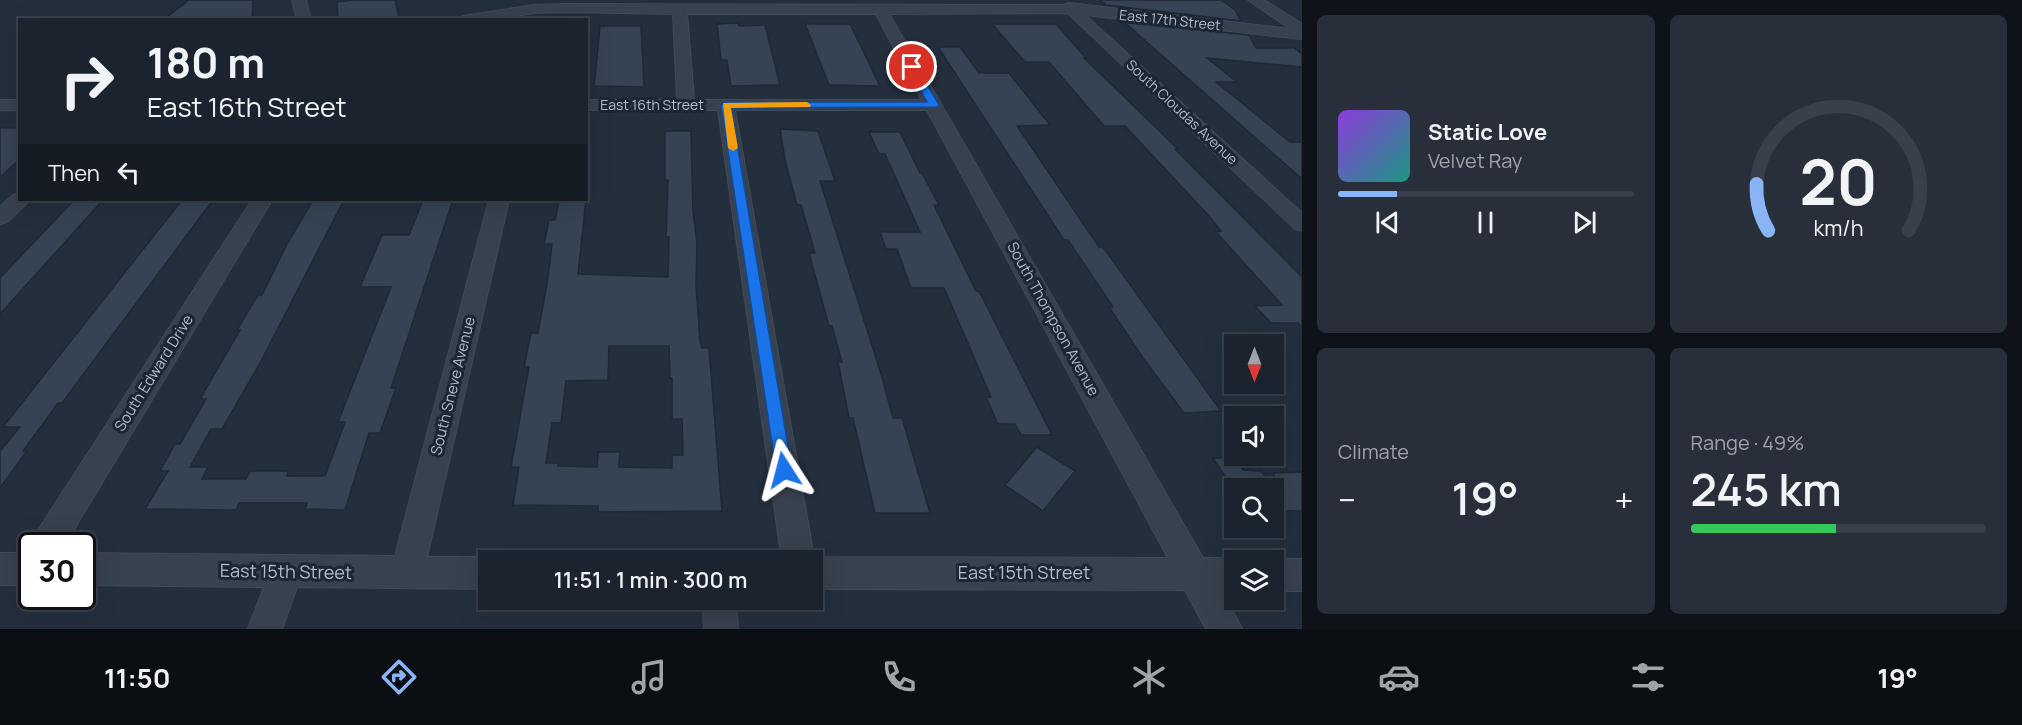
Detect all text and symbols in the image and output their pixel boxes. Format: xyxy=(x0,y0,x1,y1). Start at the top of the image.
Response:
street label: East 17th Street xyxy=(1118,5,1222,34)
text: 180 m xyxy=(147,33,265,91)
pin xyxy=(886,41,937,92)
icon: right xyxy=(48,42,126,120)
icon: arrive xyxy=(895,50,928,83)
street label: South Cloudas Avenue xyxy=(1122,55,1242,168)
text: East 16th Street xyxy=(147,88,347,125)
street label: East 16th Street xyxy=(600,95,704,114)
text: Static Love xyxy=(1428,117,1547,147)
text: 20 xyxy=(1799,138,1877,224)
text: Velvet Ray xyxy=(1428,147,1522,174)
icon: left xyxy=(112,156,145,189)
text: Then xyxy=(48,158,100,188)
icon: previous xyxy=(1371,206,1404,239)
icon: pause xyxy=(1469,206,1502,239)
icon: next xyxy=(1568,206,1601,239)
text: km/h xyxy=(1813,214,1863,243)
street label: South Thompson Avenue xyxy=(1002,238,1105,400)
street label: South Edward Drive xyxy=(109,310,198,435)
street label: South Sneve Avenue xyxy=(425,314,480,457)
north arrow xyxy=(1224,334,1284,394)
map controls xyxy=(1224,334,1284,610)
button: sound xyxy=(1224,406,1284,466)
text: Range · 49% xyxy=(1691,429,1804,456)
position arrow xyxy=(752,438,816,502)
text: Climate xyxy=(1338,438,1409,465)
text: 245 km xyxy=(1691,458,1842,520)
text: 19° xyxy=(1452,467,1519,529)
text: − xyxy=(1338,477,1356,522)
text: + xyxy=(1614,477,1633,522)
button: search xyxy=(1224,478,1284,538)
speed limit sign: 30 xyxy=(18,532,96,610)
button: layers xyxy=(1224,550,1284,610)
street label: East 15th Street xyxy=(220,558,352,584)
street label: East 15th Street xyxy=(958,560,1090,584)
text: 11:51 · 1 min · 300 m xyxy=(554,565,747,595)
icon: directions xyxy=(378,656,420,698)
icon: music xyxy=(628,656,670,698)
icon: phone xyxy=(878,656,920,698)
icon: climate xyxy=(1128,656,1170,698)
icon: car xyxy=(1378,656,1420,698)
icon: filters xyxy=(1627,656,1669,698)
text: 11:50 xyxy=(104,659,170,696)
text: 19° xyxy=(1877,659,1918,696)

